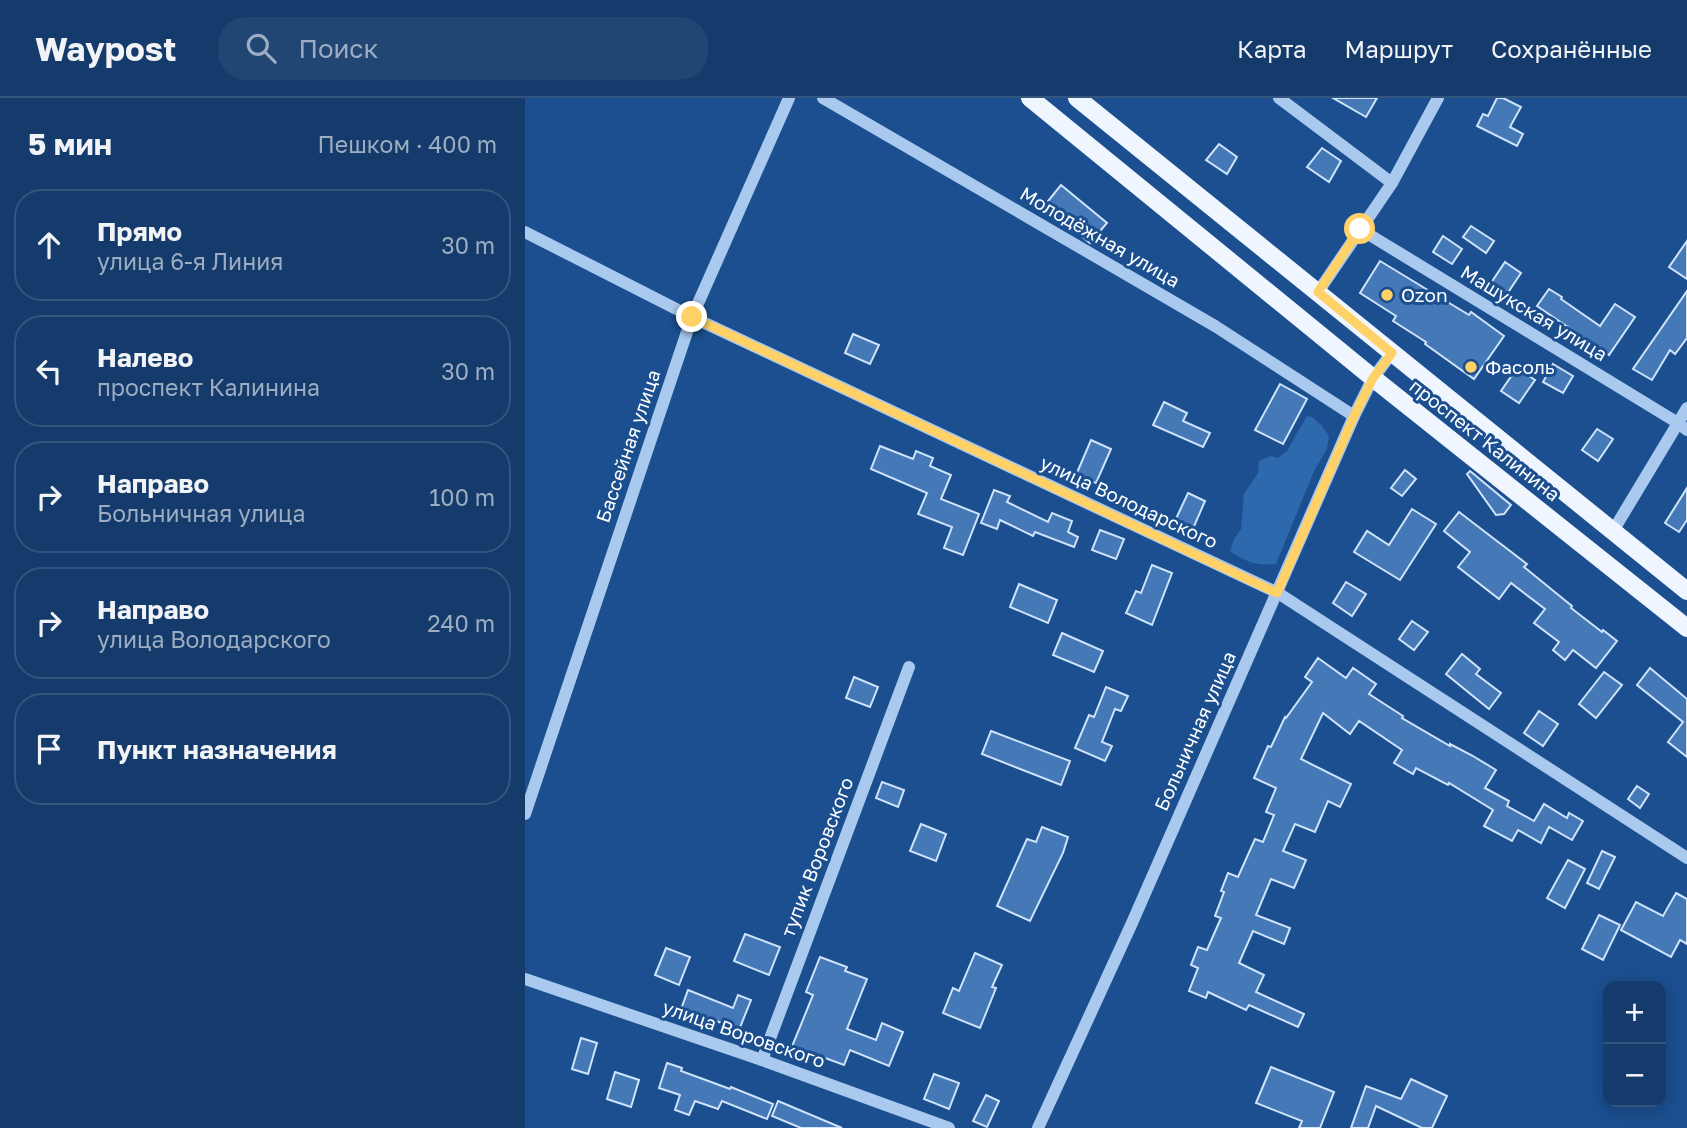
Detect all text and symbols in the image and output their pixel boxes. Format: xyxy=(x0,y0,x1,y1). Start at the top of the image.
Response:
search box xyxy=(218,17,708,80)
text: Waypost xyxy=(35,29,176,68)
icon: search xyxy=(242,29,280,67)
text: Поиск xyxy=(298,33,378,64)
text: Карта xyxy=(1237,34,1307,63)
text: Маршрут xyxy=(1345,34,1453,63)
text: Сохранённые xyxy=(1491,34,1652,63)
text: 5 мин xyxy=(28,126,112,162)
text: Пешком · 400 m xyxy=(318,130,497,158)
street label: Молодёжная улица xyxy=(1016,181,1184,292)
route start xyxy=(1344,213,1375,244)
text: Прямо xyxy=(97,216,182,247)
icon: ahead xyxy=(30,226,68,264)
text: 30 m xyxy=(441,231,495,259)
text: улица 6-я Линия xyxy=(97,247,283,275)
street label: Машукская улица xyxy=(1457,260,1612,365)
place label: Ozon xyxy=(1401,283,1448,306)
marker: Ozon xyxy=(1379,287,1395,303)
route end xyxy=(676,301,707,332)
text: Налево xyxy=(97,342,193,373)
icon: left xyxy=(30,352,68,390)
place label: Фасоль xyxy=(1485,355,1555,378)
text: 30 m xyxy=(441,357,495,385)
marker: Фасоль xyxy=(1463,359,1479,375)
street label: Бассейная улица xyxy=(591,366,664,525)
text: проспект Калинина xyxy=(97,373,320,401)
street label: проспект Калинина xyxy=(1406,374,1565,505)
street label: улица Володарского xyxy=(1037,450,1222,553)
text: Направо xyxy=(97,468,209,499)
icon: right xyxy=(30,478,68,516)
text: 100 m xyxy=(429,483,495,511)
text: Больничная улица xyxy=(97,499,306,527)
text: Направо xyxy=(97,594,209,625)
icon: right xyxy=(30,604,68,642)
text: 240 m xyxy=(427,609,495,637)
text: улица Володарского xyxy=(97,625,331,653)
street label: Больничная улица xyxy=(1149,647,1240,814)
icon: arrive xyxy=(30,730,68,768)
text: Пункт назначения xyxy=(97,734,337,765)
street label: тупик Воровского xyxy=(775,774,858,940)
map controls xyxy=(1603,981,1666,1107)
button: + xyxy=(1603,981,1666,1044)
street label: улица Воровского xyxy=(660,995,829,1072)
button: − xyxy=(1603,1044,1666,1107)

